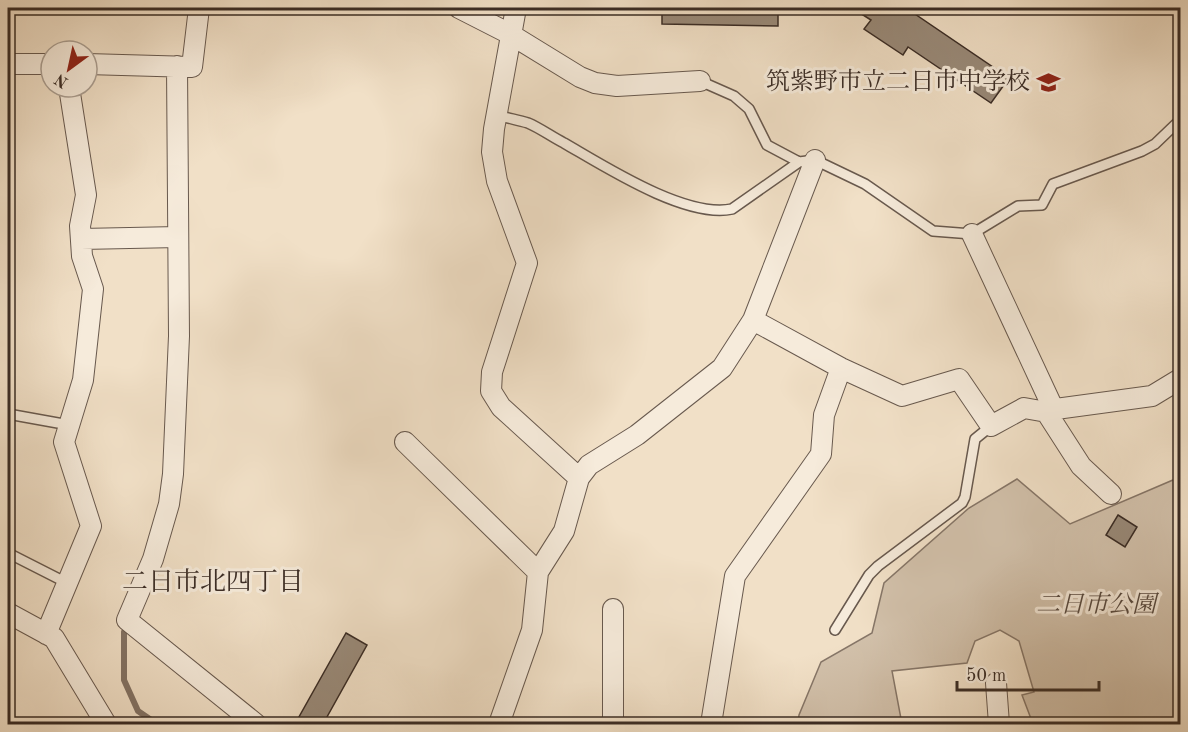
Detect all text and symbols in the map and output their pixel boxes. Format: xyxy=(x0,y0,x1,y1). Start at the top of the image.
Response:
north arrow xyxy=(39,39,99,99)
place label: 筑紫野市立二日市中学校 xyxy=(766,68,1030,95)
text: N xyxy=(52,69,71,90)
school or university icon: 筑紫野市立二日市中学校 xyxy=(1035,70,1061,96)
district label: 二日市北四丁目 xyxy=(122,568,304,596)
park label: 二日市公園 xyxy=(1036,591,1160,618)
scale bar xyxy=(957,654,1100,692)
text: 50 m xyxy=(966,667,1006,685)

